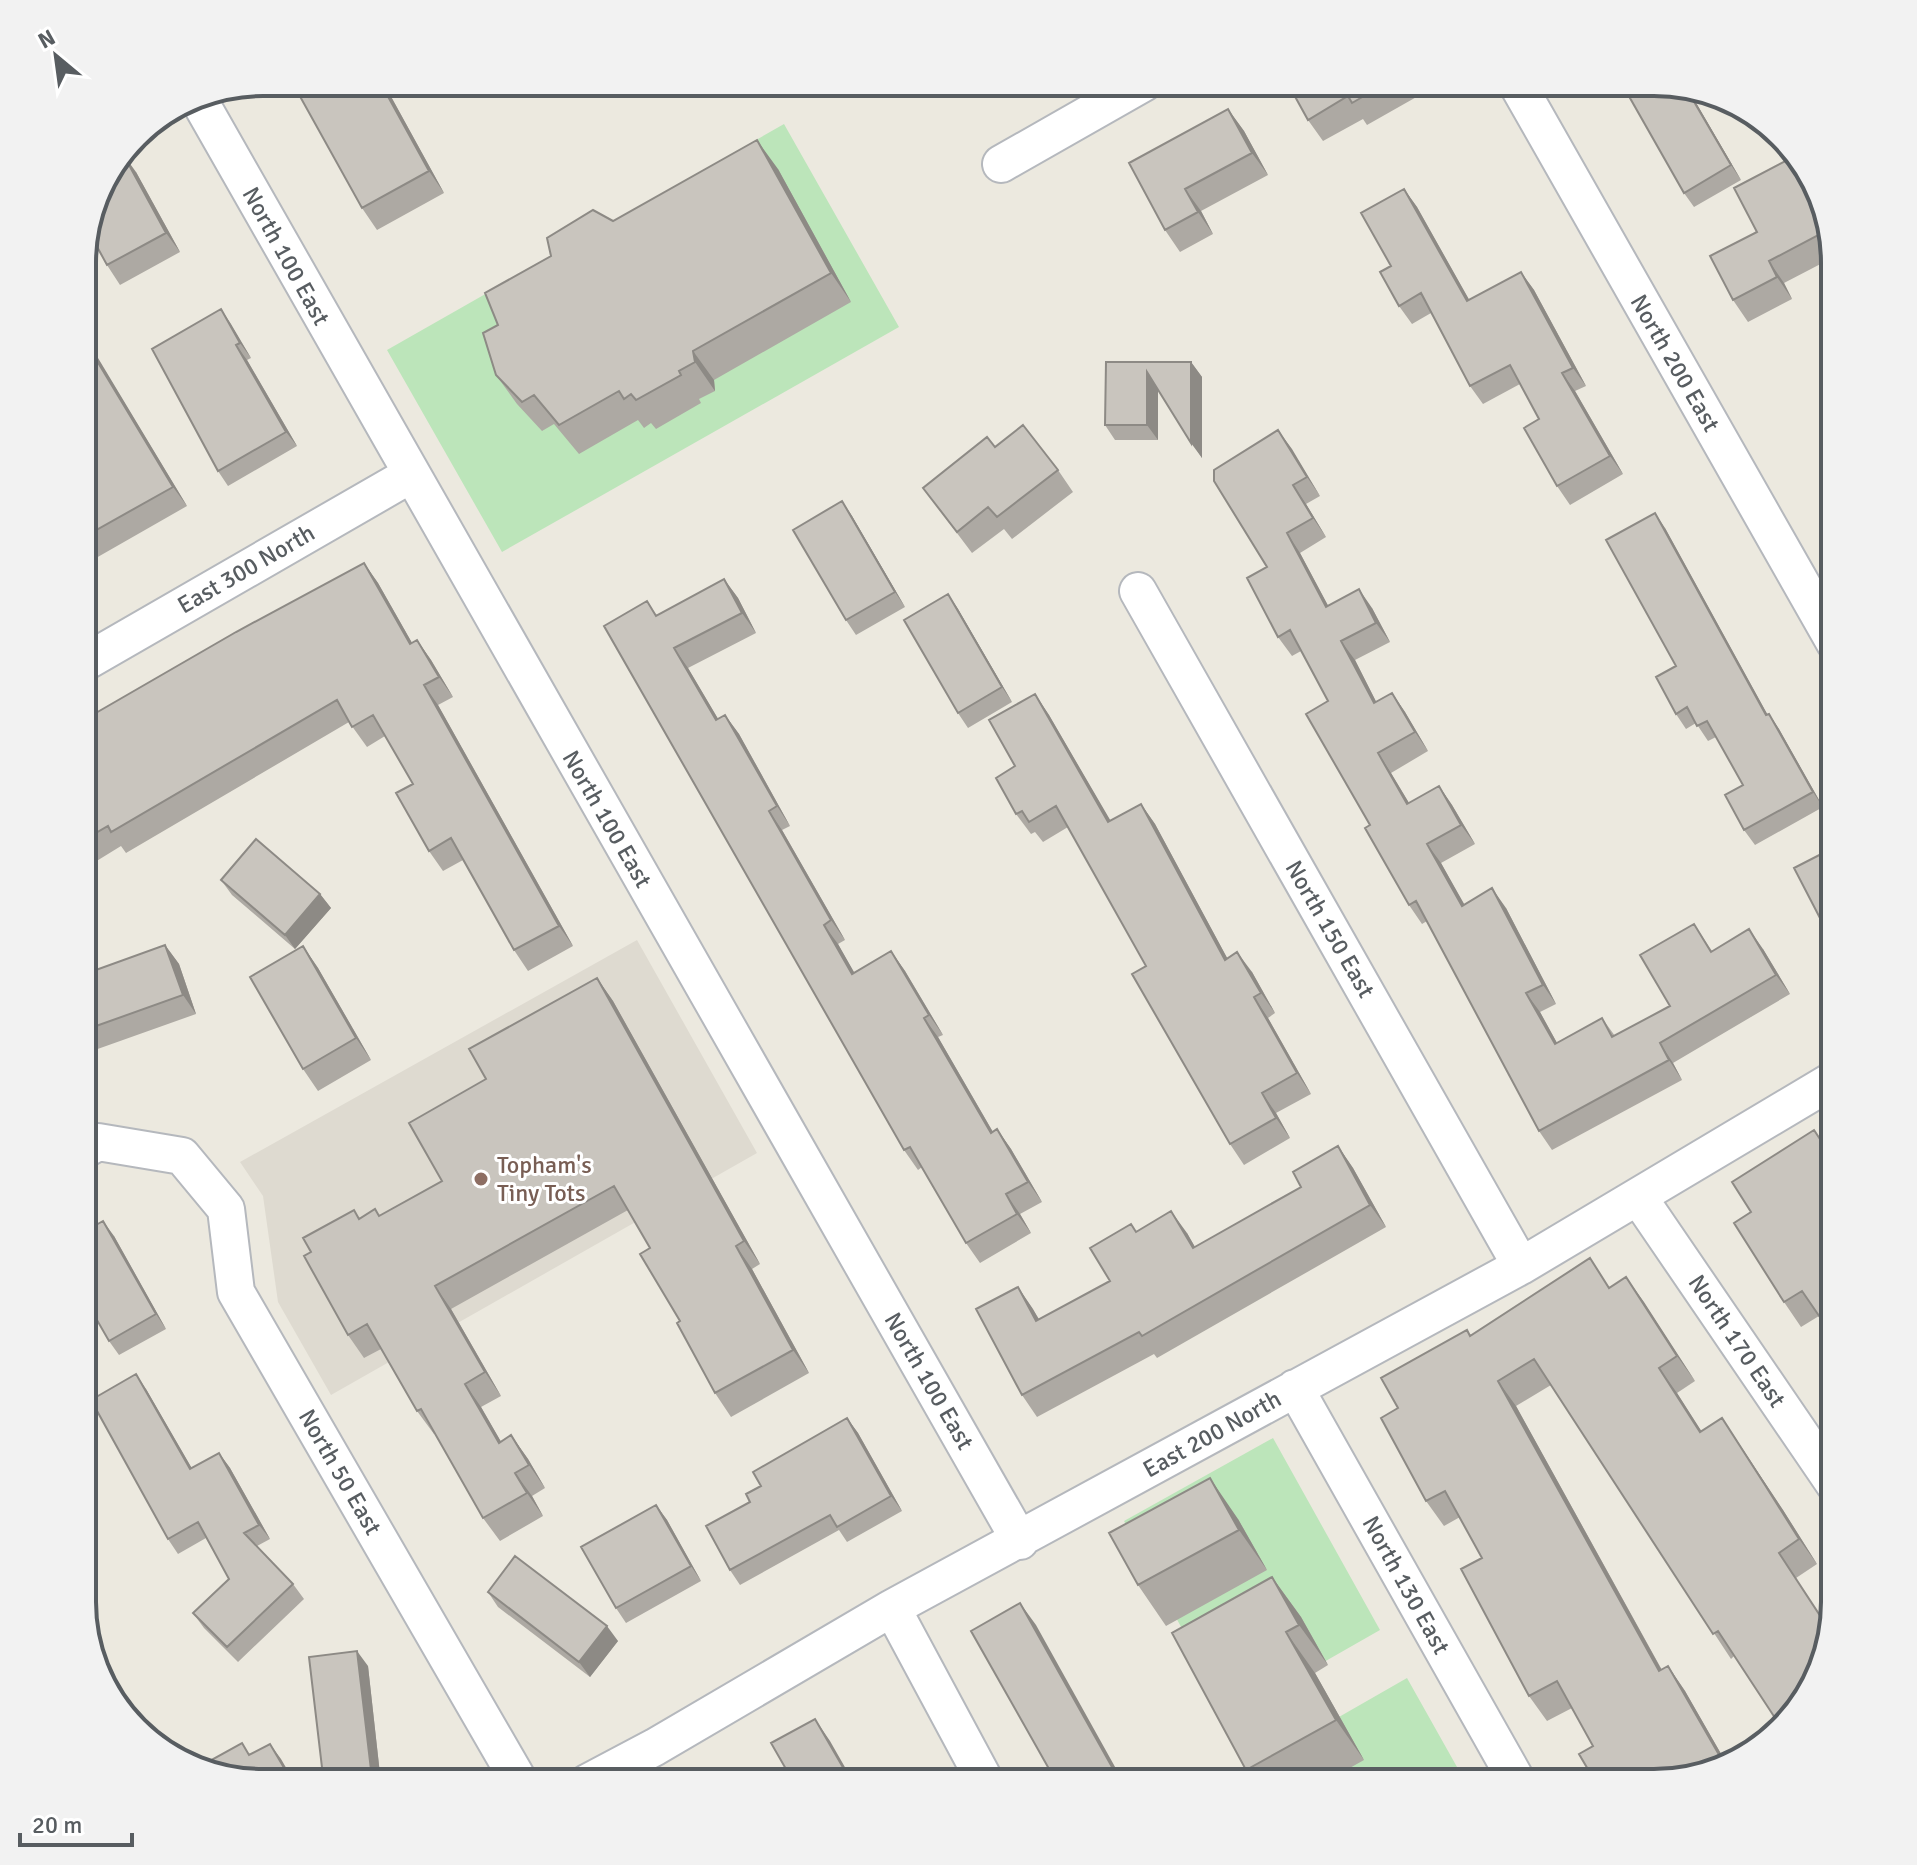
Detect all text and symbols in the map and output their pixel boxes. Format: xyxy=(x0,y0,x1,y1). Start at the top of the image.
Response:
north arrow xyxy=(16,16,96,96)
text: N xyxy=(33,23,60,54)
street label: North 100 East xyxy=(236,182,336,330)
street label: North 200 East xyxy=(1624,289,1726,437)
street label: East 300 North xyxy=(172,518,320,620)
street label: North 100 East xyxy=(556,745,658,893)
street label: North 150 East xyxy=(1279,855,1381,1003)
place label: Topham's Tiny Tots xyxy=(497,1150,592,1208)
marker: Topham's Tiny Tots xyxy=(472,1170,490,1188)
street label: North 170 East xyxy=(1682,1269,1792,1413)
street label: North 100 East xyxy=(878,1307,980,1455)
street label: East 200 North xyxy=(1138,1384,1286,1484)
street label: North 50 East xyxy=(292,1404,388,1540)
street label: North 130 East xyxy=(1356,1511,1456,1659)
scale bar xyxy=(20,1797,132,1847)
text: 20 m xyxy=(32,1810,82,1840)

